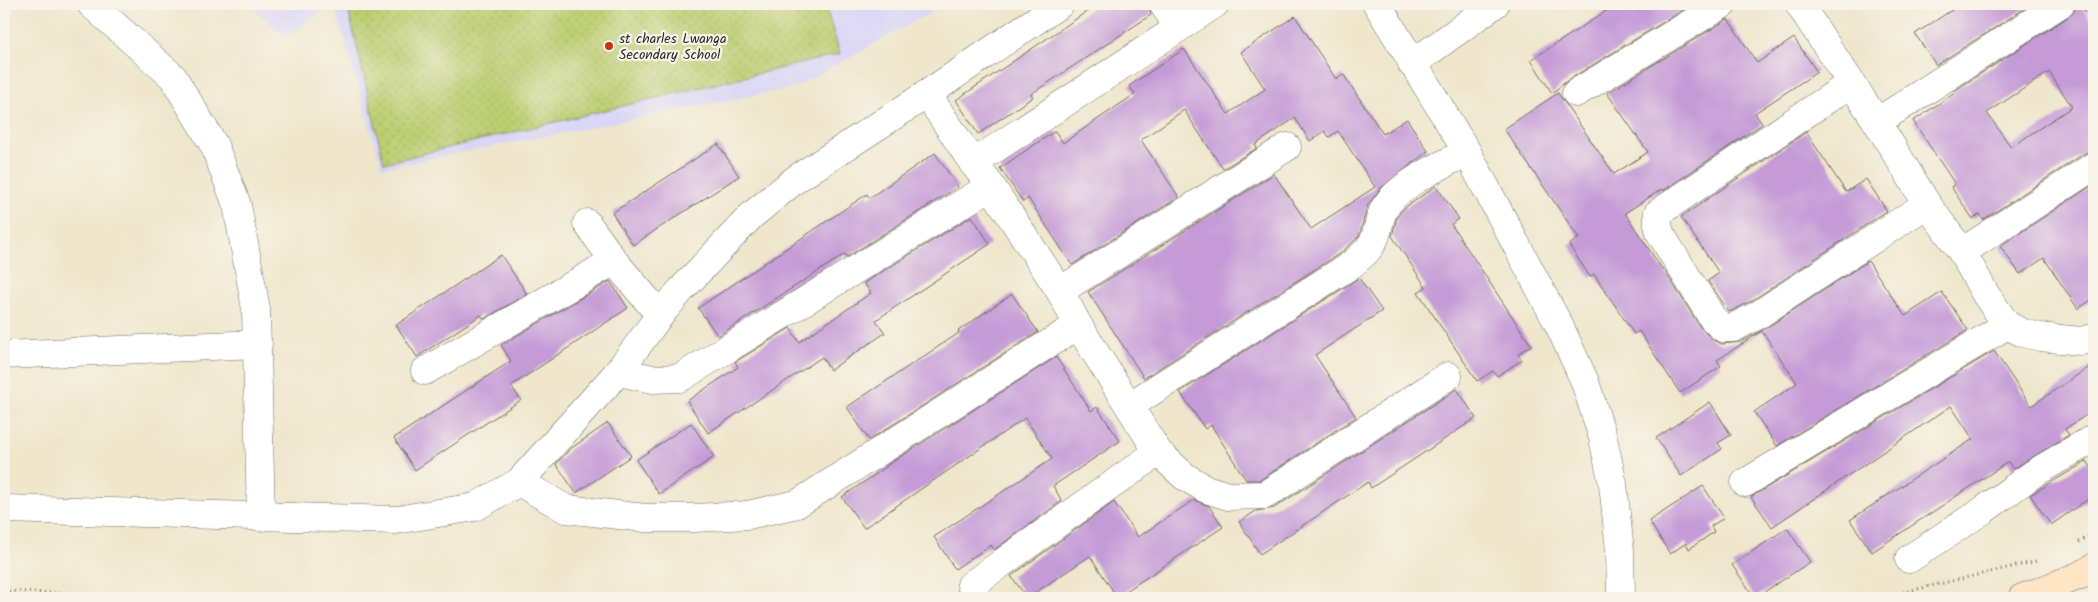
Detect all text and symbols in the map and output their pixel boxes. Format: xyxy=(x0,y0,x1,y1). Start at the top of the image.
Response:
place label: st charles Lwanga Secondary School xyxy=(619,28,727,66)
marker: st charles Lwanga Secondary School xyxy=(603,40,615,52)

